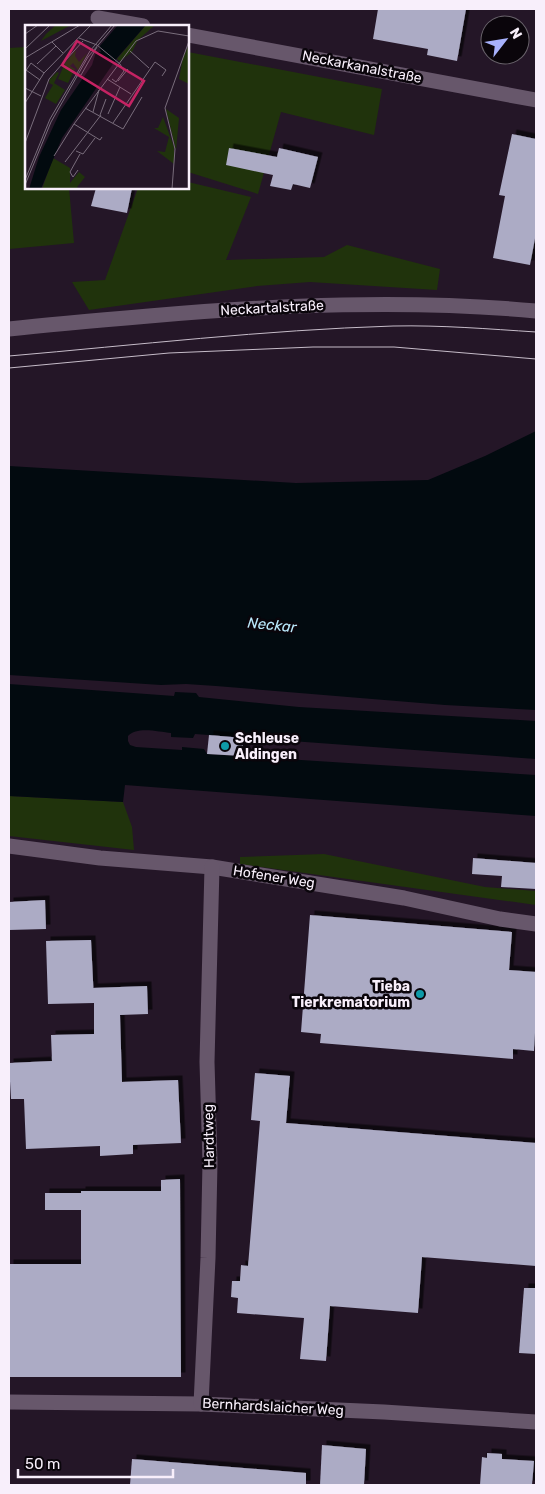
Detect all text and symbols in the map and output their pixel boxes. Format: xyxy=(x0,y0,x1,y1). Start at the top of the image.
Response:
north arrow xyxy=(480,15,530,65)
inset map xyxy=(25,25,189,189)
text: N xyxy=(506,25,526,42)
street label: Neckarkanalstraße xyxy=(301,47,423,87)
street label: Neckartalstraße xyxy=(220,297,324,319)
water label: Neckar xyxy=(247,613,299,637)
place label: Schleuse Aldingen xyxy=(235,730,299,763)
marker: Schleuse Aldingen xyxy=(219,740,231,752)
street label: Hofener Weg xyxy=(232,862,316,892)
place label: Tieba Tierkrematorium xyxy=(292,978,410,1011)
marker: Tieba Tierkrematorium xyxy=(414,988,426,1000)
street label: Hardtweg xyxy=(200,1104,218,1168)
street label: Bernhardslaicher Weg xyxy=(202,1395,344,1419)
scale bar xyxy=(18,1446,172,1478)
text: 50 m xyxy=(25,1455,60,1473)

